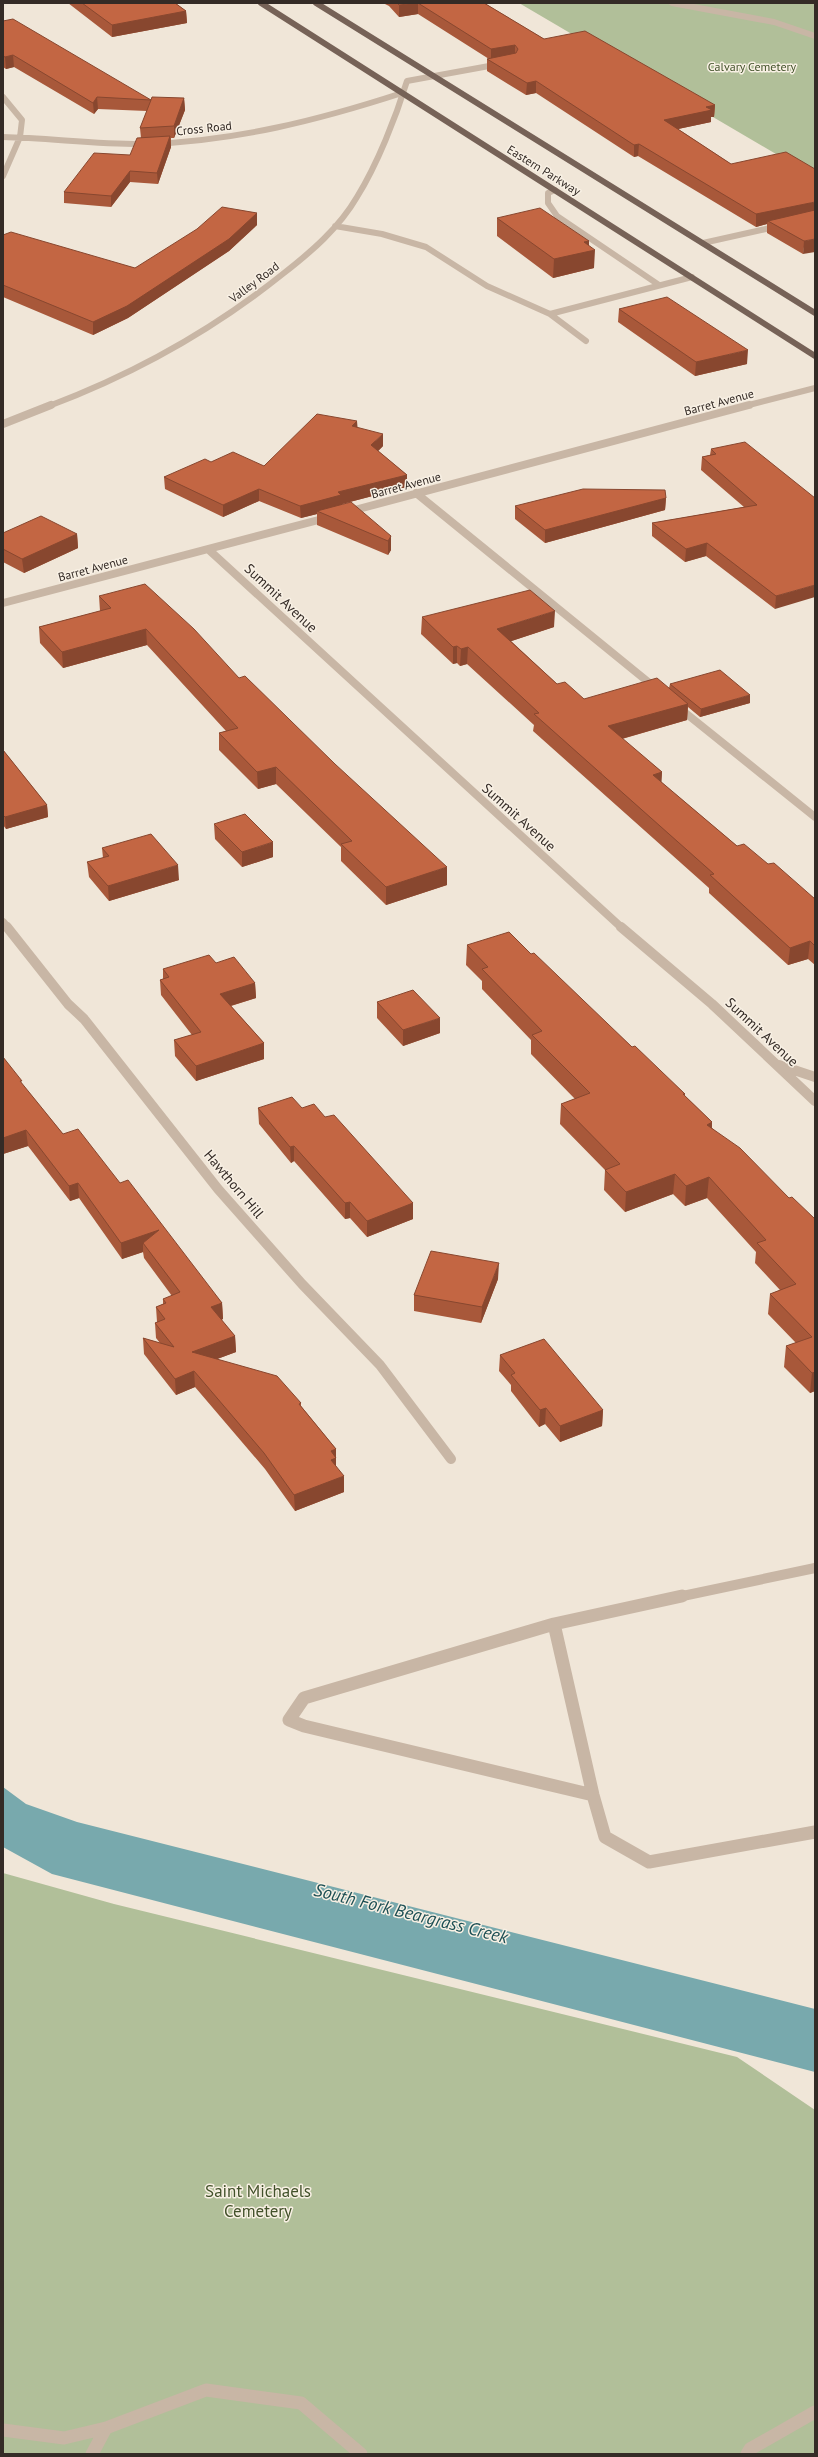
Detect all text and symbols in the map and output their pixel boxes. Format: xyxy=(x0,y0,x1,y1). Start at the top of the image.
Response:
park label: Calvary Cemetery xyxy=(708,59,797,74)
street label: Cross Road xyxy=(175,118,233,138)
street label: Eastern Parkway xyxy=(505,141,584,199)
street label: Valley Road xyxy=(225,258,282,306)
street label: Barret Avenue xyxy=(682,385,756,419)
street label: Barret Avenue xyxy=(369,468,443,502)
street label: Barret Avenue xyxy=(56,551,130,585)
street label: Summit Avenue xyxy=(241,560,321,636)
street label: Summit Avenue xyxy=(478,779,560,855)
street label: Summit Avenue xyxy=(722,994,802,1070)
street label: Hawthorn Hill xyxy=(200,1146,268,1222)
water label: South Fork Beargrass Creek xyxy=(312,1878,511,1948)
park label: Saint Michaels Cemetery xyxy=(205,2180,311,2222)

